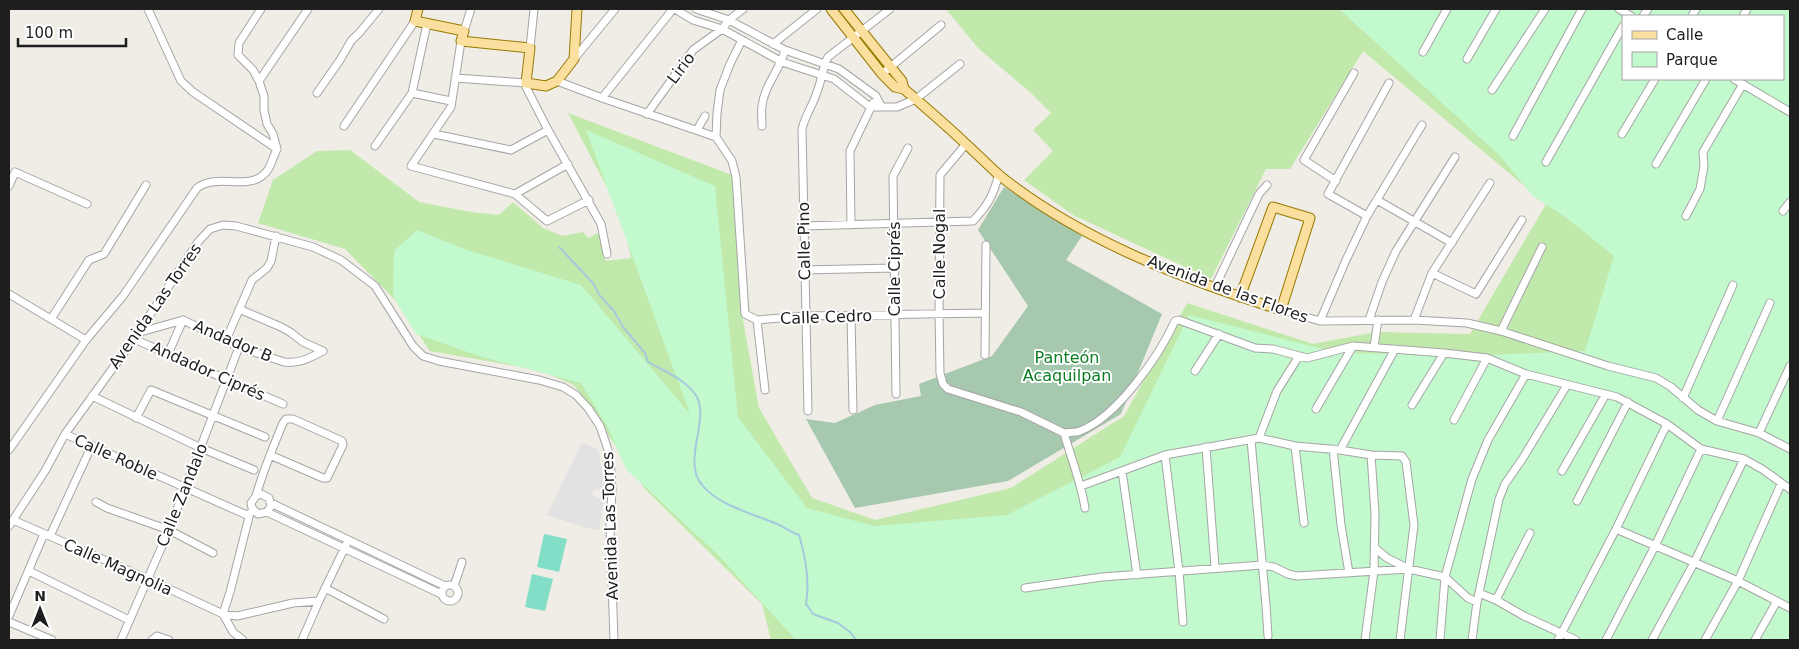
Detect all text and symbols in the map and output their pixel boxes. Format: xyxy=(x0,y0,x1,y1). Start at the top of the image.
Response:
scale bar xyxy=(18,15,125,47)
legend xyxy=(1622,15,1784,80)
text: 100 m xyxy=(25,24,73,42)
text: Calle xyxy=(1666,26,1703,44)
street label: Lirio xyxy=(663,49,699,87)
text: Parque xyxy=(1666,51,1718,69)
street label: Calle Pino xyxy=(794,202,814,280)
street label: Calle Nogal xyxy=(930,209,949,299)
street label: Calle Ciprés xyxy=(885,222,904,316)
street label: Avenida Las Torres xyxy=(105,240,205,372)
street label: Avenida de las Flores xyxy=(1145,251,1311,327)
street label: Calle Cedro xyxy=(780,306,872,328)
street label: Andador B xyxy=(191,316,275,366)
street label: Andador Ciprés xyxy=(148,337,268,405)
park label: Panteón Acaquilpan xyxy=(1023,348,1111,385)
street label: Calle Roble xyxy=(71,430,161,484)
street label: Calle Zandalo xyxy=(153,440,211,550)
street label: Avenida Las Torres xyxy=(598,451,622,601)
street label: Calle Magnolia xyxy=(61,534,175,600)
north arrow xyxy=(15,584,65,634)
text: N xyxy=(34,588,46,604)

